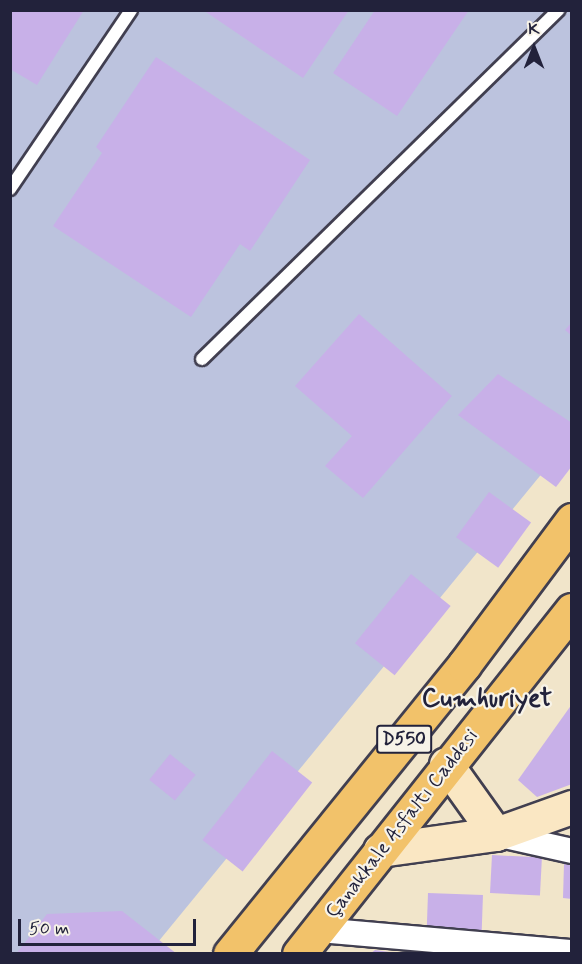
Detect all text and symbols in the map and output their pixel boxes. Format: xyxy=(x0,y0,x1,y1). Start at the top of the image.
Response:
north arrow xyxy=(504,18,564,78)
text: K xyxy=(528,19,540,40)
district label: Cumhuriyet xyxy=(422,684,552,716)
road number: D550 xyxy=(376,724,432,754)
street label: Çanakkale Asfaltı Caddesi xyxy=(321,725,483,923)
scale bar xyxy=(21,907,200,945)
text: 50 m xyxy=(29,917,69,941)

